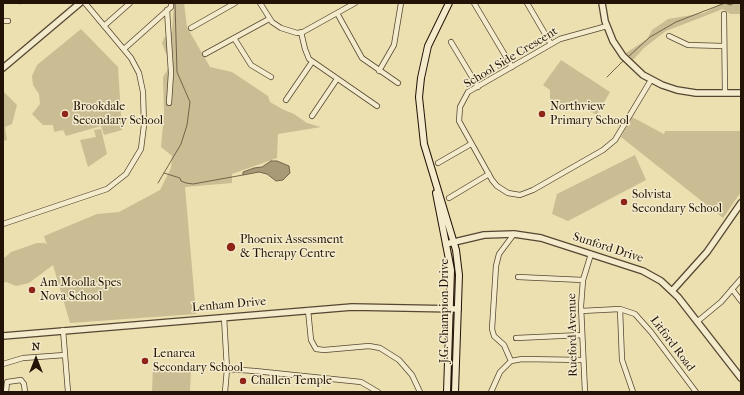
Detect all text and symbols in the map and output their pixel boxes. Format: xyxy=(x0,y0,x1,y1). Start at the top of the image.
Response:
street label: School Side Crescent xyxy=(462,24,560,92)
place label: Brookdale Secondary School xyxy=(73,100,163,128)
place label: Northview Primary School xyxy=(550,100,629,128)
marker: Brookdale Secondary School xyxy=(60,109,70,119)
marker: Northview Primary School xyxy=(537,109,547,119)
place label: Solvista Secondary School xyxy=(632,188,722,216)
marker: Solvista Secondary School xyxy=(619,197,629,207)
street label: Sunford Drive xyxy=(571,230,645,266)
place label: Phoenix Assessment & Therapy Centre xyxy=(240,233,344,261)
marker: Phoenix Assessment & Therapy Centre xyxy=(225,241,237,253)
street label: J.G. Champion Drive xyxy=(438,259,452,363)
place label: Am Moolla Spes Nova School xyxy=(40,276,121,304)
marker: Am Moolla Spes Nova School xyxy=(27,285,37,295)
street label: Rueford Avenue xyxy=(565,293,581,377)
street label: Lenham Drive xyxy=(191,295,267,315)
street label: Litford Road xyxy=(647,314,697,374)
north arrow xyxy=(16,339,56,379)
text: N xyxy=(32,340,40,353)
place label: Lenarea Secondary School xyxy=(153,347,243,375)
marker: Lenarea Secondary School xyxy=(140,356,150,366)
place label: Challen Temple xyxy=(251,374,332,388)
marker: Challen Temple xyxy=(238,376,248,386)

